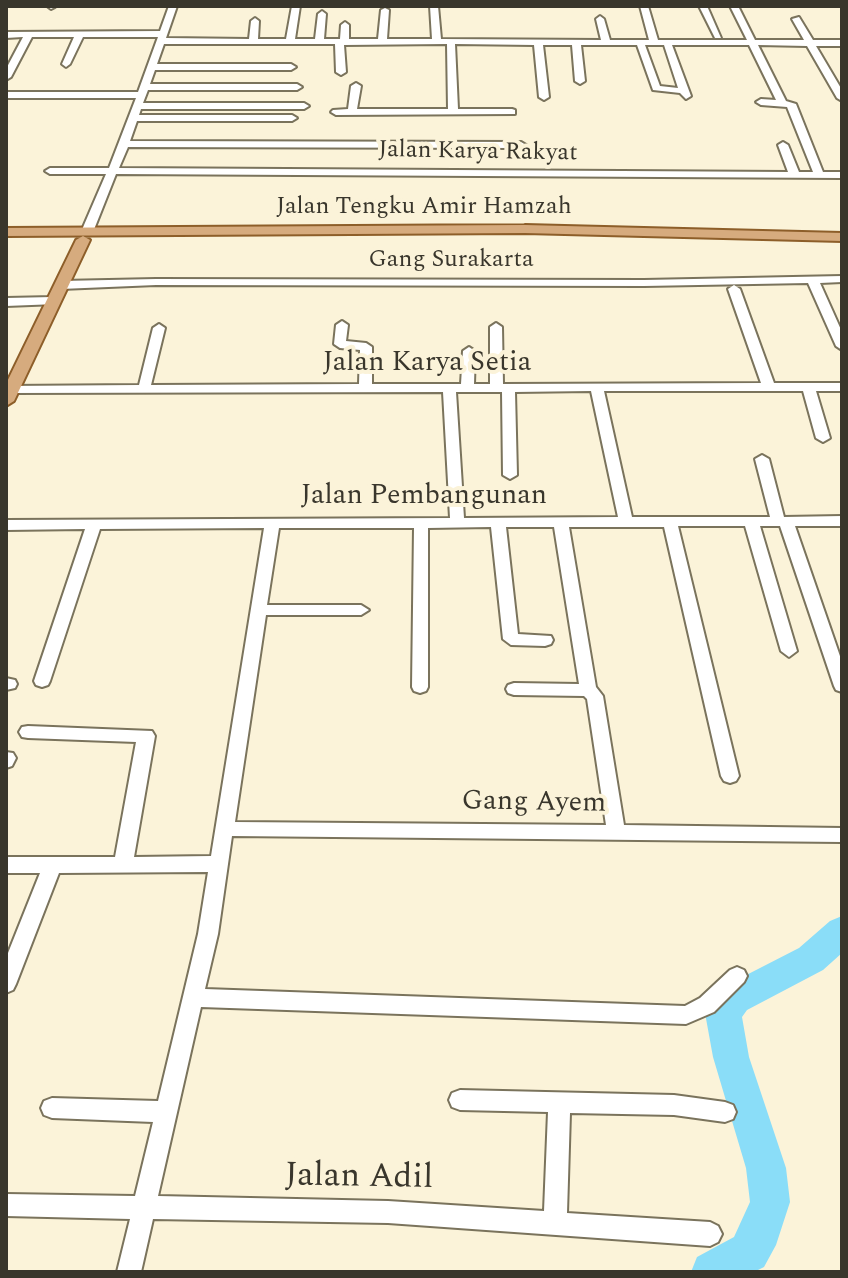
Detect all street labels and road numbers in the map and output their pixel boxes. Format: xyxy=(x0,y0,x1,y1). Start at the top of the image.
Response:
street label: Jalan Karya Rakyat xyxy=(378,137,578,169)
street label: Jalan Tengku Amir Hamzah xyxy=(276,194,572,222)
street label: Gang Surakarta xyxy=(368,247,534,275)
street label: Jalan Karya Setia xyxy=(323,348,531,382)
street label: Jalan Pembangunan xyxy=(301,481,547,515)
street label: Gang Ayem xyxy=(461,786,607,822)
street label: Jalan Adil xyxy=(285,1157,433,1201)

